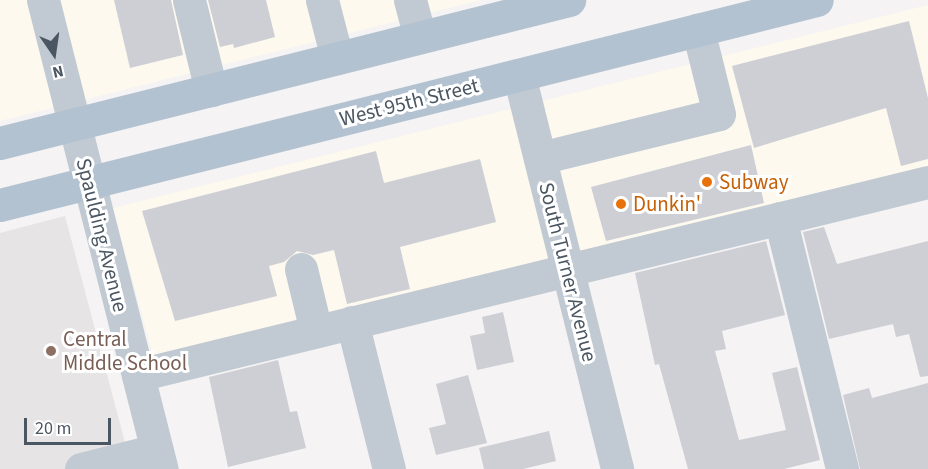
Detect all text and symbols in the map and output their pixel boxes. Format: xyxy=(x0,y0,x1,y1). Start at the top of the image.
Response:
north arrow xyxy=(24,24,84,84)
text: N xyxy=(50,60,66,83)
street label: West 95th Street xyxy=(337,73,481,131)
street label: Spaulding Avenue xyxy=(71,155,133,315)
place label: Subway xyxy=(719,169,788,195)
marker: Subway xyxy=(700,175,714,189)
street label: South Turner Avenue xyxy=(534,180,602,364)
place label: Dunkin' xyxy=(633,191,701,217)
marker: Dunkin' xyxy=(614,197,628,211)
place label: Central Middle School xyxy=(63,326,187,376)
marker: Central Middle School xyxy=(44,344,58,358)
scale bar xyxy=(27,406,114,444)
text: 20 m xyxy=(35,416,71,441)

